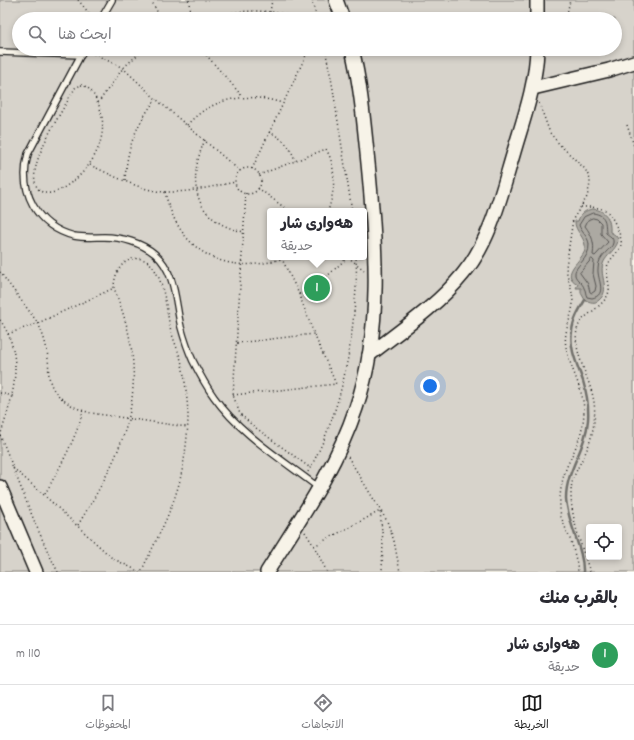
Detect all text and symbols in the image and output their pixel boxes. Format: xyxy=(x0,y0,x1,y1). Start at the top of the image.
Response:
search box xyxy=(12,12,622,56)
icon: search xyxy=(26,23,48,45)
text: ابحث هنا xyxy=(58,25,112,47)
popup xyxy=(267,208,367,260)
text: هەواری شار xyxy=(281,214,353,236)
text: حديقة xyxy=(281,238,313,257)
pin: 1 xyxy=(304,273,330,303)
your location xyxy=(420,376,440,396)
map controls xyxy=(586,524,622,560)
button: locate xyxy=(586,524,622,560)
text: بالقرب منك xyxy=(540,588,618,612)
text: هەواری شار xyxy=(508,635,580,657)
text: 110 m xyxy=(16,645,41,664)
text: 1 xyxy=(604,645,606,664)
text: حديقة xyxy=(548,659,580,678)
tab: المحفوظات xyxy=(85,692,131,734)
tab: الاتجاهات xyxy=(301,692,344,734)
tab: الخريطة xyxy=(514,692,549,734)

